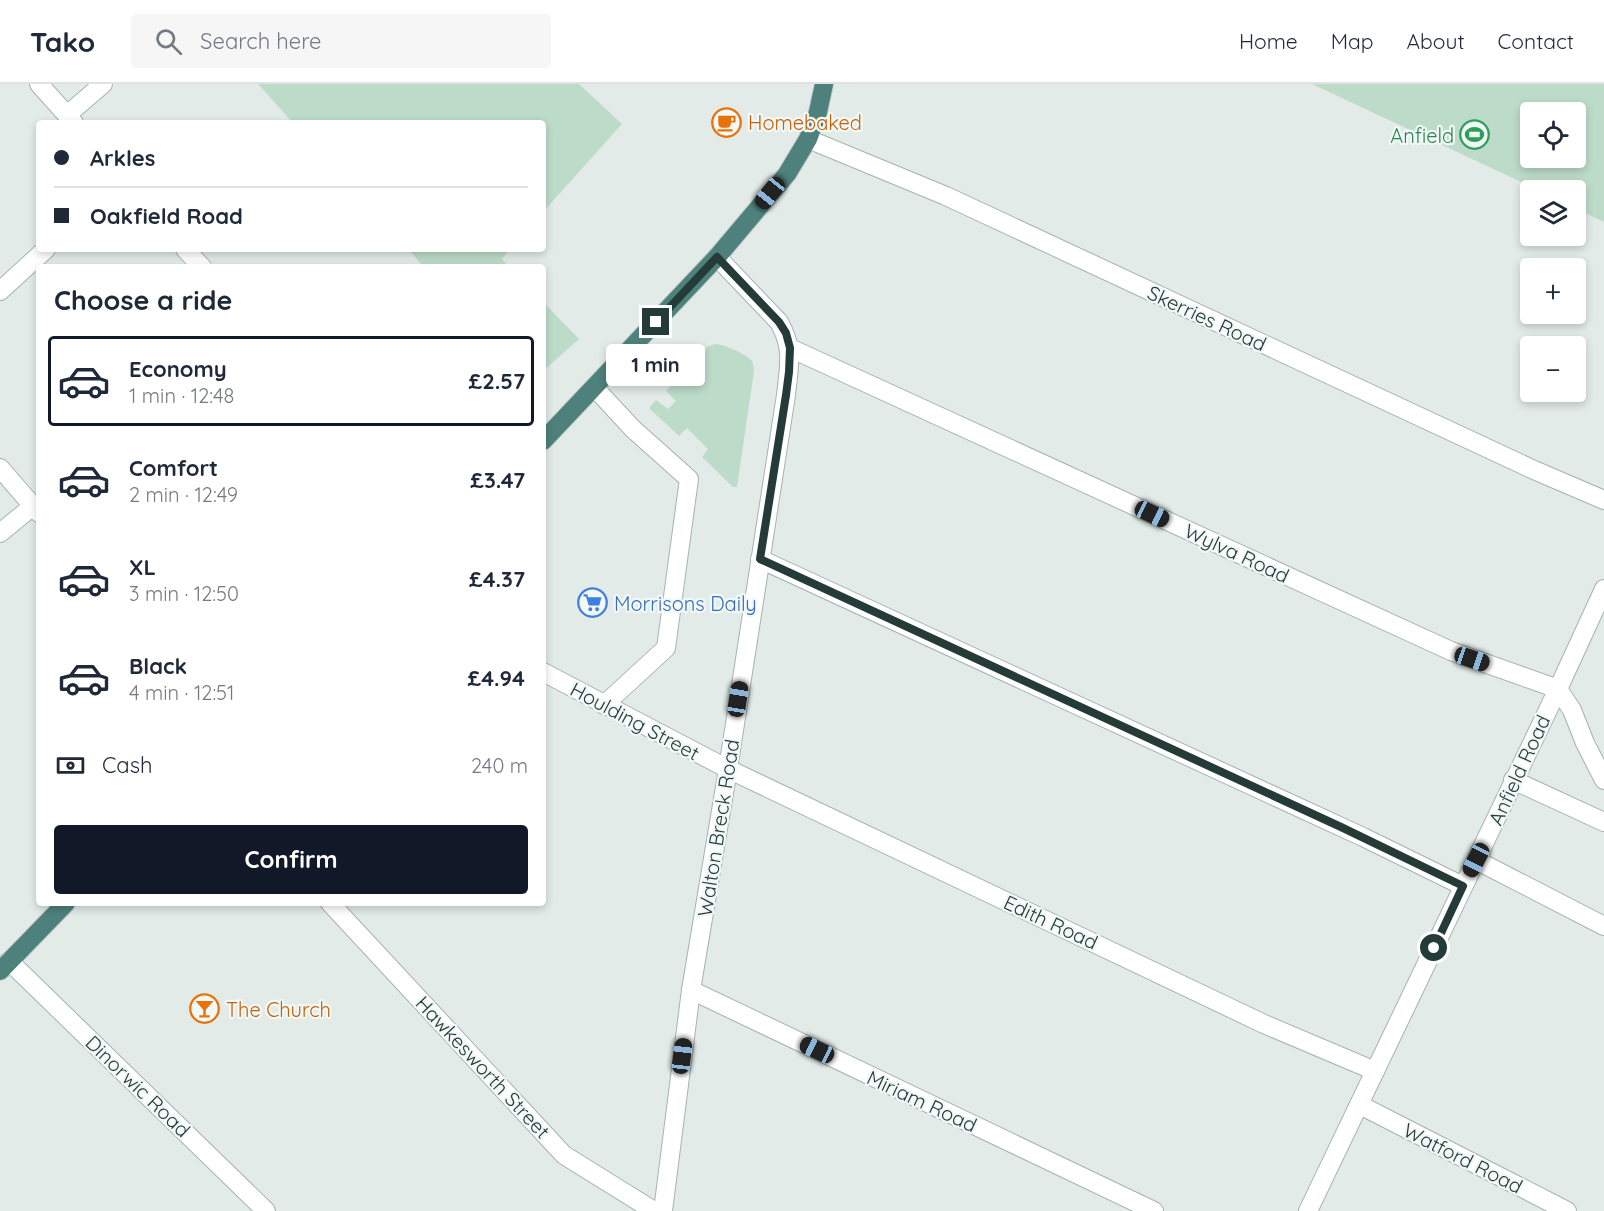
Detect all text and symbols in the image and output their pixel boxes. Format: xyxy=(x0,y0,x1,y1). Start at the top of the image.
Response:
search box xyxy=(131,14,551,68)
text: Tako xyxy=(30,24,95,59)
icon: search xyxy=(152,25,185,58)
text: Search here xyxy=(200,27,322,55)
text: Home xyxy=(1239,28,1298,54)
text: Map xyxy=(1331,28,1374,54)
text: About xyxy=(1407,28,1465,54)
text: Contact xyxy=(1498,28,1574,54)
map controls xyxy=(1520,102,1586,402)
button: locate xyxy=(1520,102,1586,168)
cafe icon: Homebaked xyxy=(711,106,743,138)
place label: Homebaked xyxy=(748,110,862,135)
sports icon: Anfield xyxy=(1459,119,1491,151)
place label: Anfield xyxy=(1390,123,1454,148)
text: Arkles xyxy=(90,144,155,172)
car xyxy=(752,173,788,213)
button: layers xyxy=(1520,180,1586,246)
text: Oakfield Road xyxy=(90,202,243,230)
button: + xyxy=(1520,258,1586,324)
street label: Skerries Road xyxy=(1144,280,1270,356)
text: Choose a ride xyxy=(54,283,232,317)
route end xyxy=(642,308,669,335)
button: − xyxy=(1520,336,1586,402)
callout: 1 min xyxy=(606,343,706,385)
text: 1 min xyxy=(631,352,680,377)
icon: car xyxy=(57,354,111,408)
text: Economy xyxy=(129,355,227,383)
text: £2.57 xyxy=(469,367,525,395)
text: 1 min · 12:48 xyxy=(129,383,234,408)
icon: car xyxy=(57,453,111,507)
text: Comfort xyxy=(129,454,218,482)
text: £3.47 xyxy=(470,466,525,494)
text: 2 min · 12:49 xyxy=(129,482,238,507)
car xyxy=(1132,498,1172,530)
street label: Wylva Road xyxy=(1181,518,1293,588)
icon: car xyxy=(57,552,111,606)
text: XL xyxy=(129,553,156,581)
text: £4.37 xyxy=(469,565,525,593)
text: 3 min · 12:50 xyxy=(129,581,239,606)
supermarket icon: Morrisons Daily xyxy=(577,587,609,619)
place label: Morrisons Daily xyxy=(614,591,757,616)
car xyxy=(1452,645,1492,673)
icon: car xyxy=(57,651,111,705)
text: Black xyxy=(129,652,187,680)
text: £4.94 xyxy=(467,664,525,692)
street label: Houlding Street xyxy=(566,676,704,766)
text: 4 min · 12:51 xyxy=(129,680,234,705)
car xyxy=(726,680,750,718)
street label: Anfield Road xyxy=(1483,711,1555,829)
street label: Walton Breck Road xyxy=(692,737,744,919)
icon: cash xyxy=(54,749,87,782)
text: Cash xyxy=(102,751,153,779)
text: 240 m xyxy=(471,753,528,778)
button: Confirm xyxy=(54,825,528,894)
car xyxy=(1460,840,1492,880)
street label: Edith Road xyxy=(1000,889,1102,955)
route start xyxy=(1420,934,1447,961)
street label: Hawkesworth Street xyxy=(411,991,556,1144)
bar icon: The Church xyxy=(189,993,221,1025)
place label: The Church xyxy=(226,997,331,1022)
street label: Dinorwic Road xyxy=(80,1030,196,1142)
car xyxy=(797,1034,837,1066)
car xyxy=(671,1037,693,1075)
street label: Miriam Road xyxy=(863,1065,981,1137)
street label: Watford Road xyxy=(1399,1117,1527,1199)

